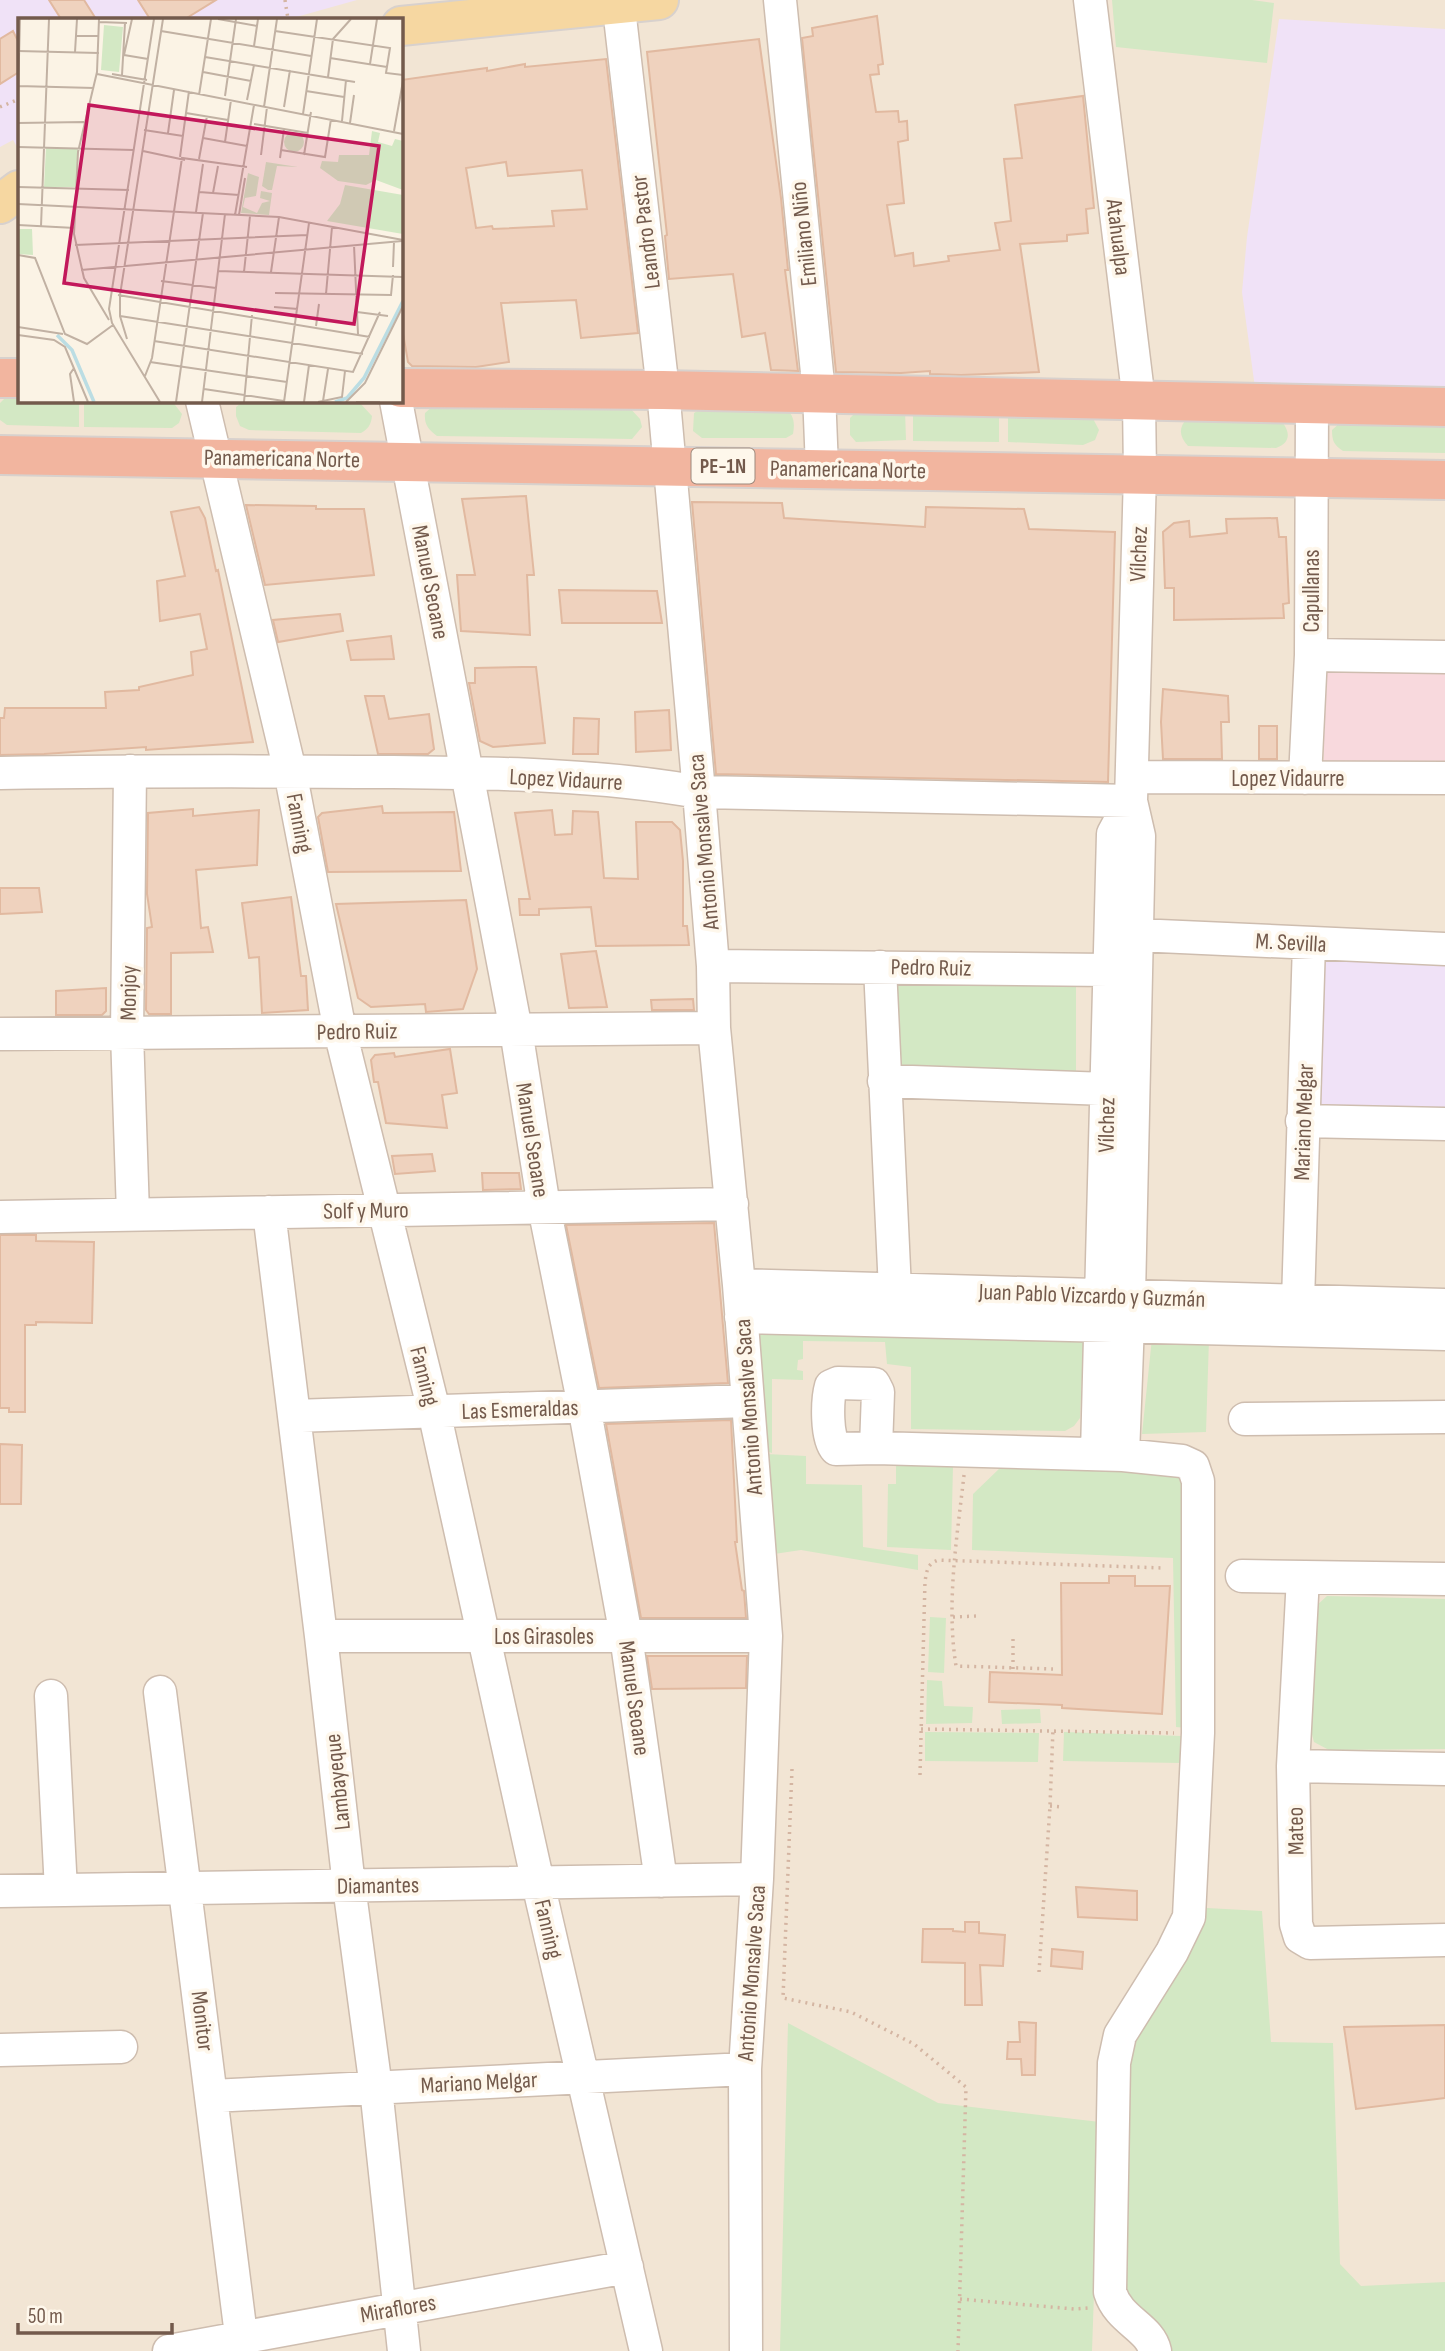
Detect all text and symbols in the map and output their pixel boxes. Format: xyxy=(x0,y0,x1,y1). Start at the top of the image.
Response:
inset map xyxy=(18,18,402,402)
street label: Leandro Pastor xyxy=(625,173,667,291)
street label: Emiliano Niño xyxy=(785,180,823,288)
street label: Atahualpa xyxy=(1099,196,1137,277)
street label: Panamericana Norte xyxy=(204,444,360,474)
road number: PE-1N xyxy=(692,448,754,484)
street label: Panamericana Norte xyxy=(770,455,926,485)
street label: Manuel Seoane xyxy=(405,523,455,642)
street label: Vílchez xyxy=(1124,526,1154,582)
street label: Capullanas xyxy=(1298,549,1326,633)
street label: Antonio Monsalve Saca xyxy=(682,753,726,932)
street label: Lopez Vidaurre xyxy=(509,763,623,797)
street label: Lopez Vidaurre xyxy=(1231,765,1345,793)
street label: Fanning xyxy=(280,791,319,855)
street label: M. Sevilla xyxy=(1255,927,1327,959)
street label: Pedro Ruiz xyxy=(890,953,972,983)
street label: Monjoy xyxy=(115,965,143,1021)
street label: Pedro Ruiz xyxy=(316,1017,398,1047)
street label: Mariano Melgar xyxy=(1288,1063,1320,1181)
street label: Manuel Seoane xyxy=(509,1081,555,1199)
street label: Vílchez xyxy=(1093,1097,1121,1153)
street label: Solf y Muro xyxy=(323,1196,409,1226)
street label: Juan Pablo Vizcardo y Guzmán xyxy=(977,1278,1206,1314)
street label: Antonio Monsalve Saca xyxy=(729,1318,769,1497)
street label: Fanning xyxy=(403,1344,445,1409)
street label: Las Esmeraldas xyxy=(461,1394,579,1426)
street label: Los Girasoles xyxy=(494,1623,594,1651)
street label: Manuel Seoane xyxy=(612,1639,656,1757)
street label: Lambayeque xyxy=(319,1732,357,1831)
street label: Mateo xyxy=(1282,1807,1310,1855)
street label: Diamantes xyxy=(337,1871,419,1901)
street label: Antonio Monsalve Saca xyxy=(732,1884,772,2063)
street label: Fanning xyxy=(528,1897,568,1962)
street label: Monitor xyxy=(184,1989,220,2053)
street label: Mariano Melgar xyxy=(420,2066,539,2100)
street label: Miraflores xyxy=(358,2289,438,2329)
scale bar xyxy=(18,2292,172,2336)
text: 50 m xyxy=(28,2304,63,2329)

